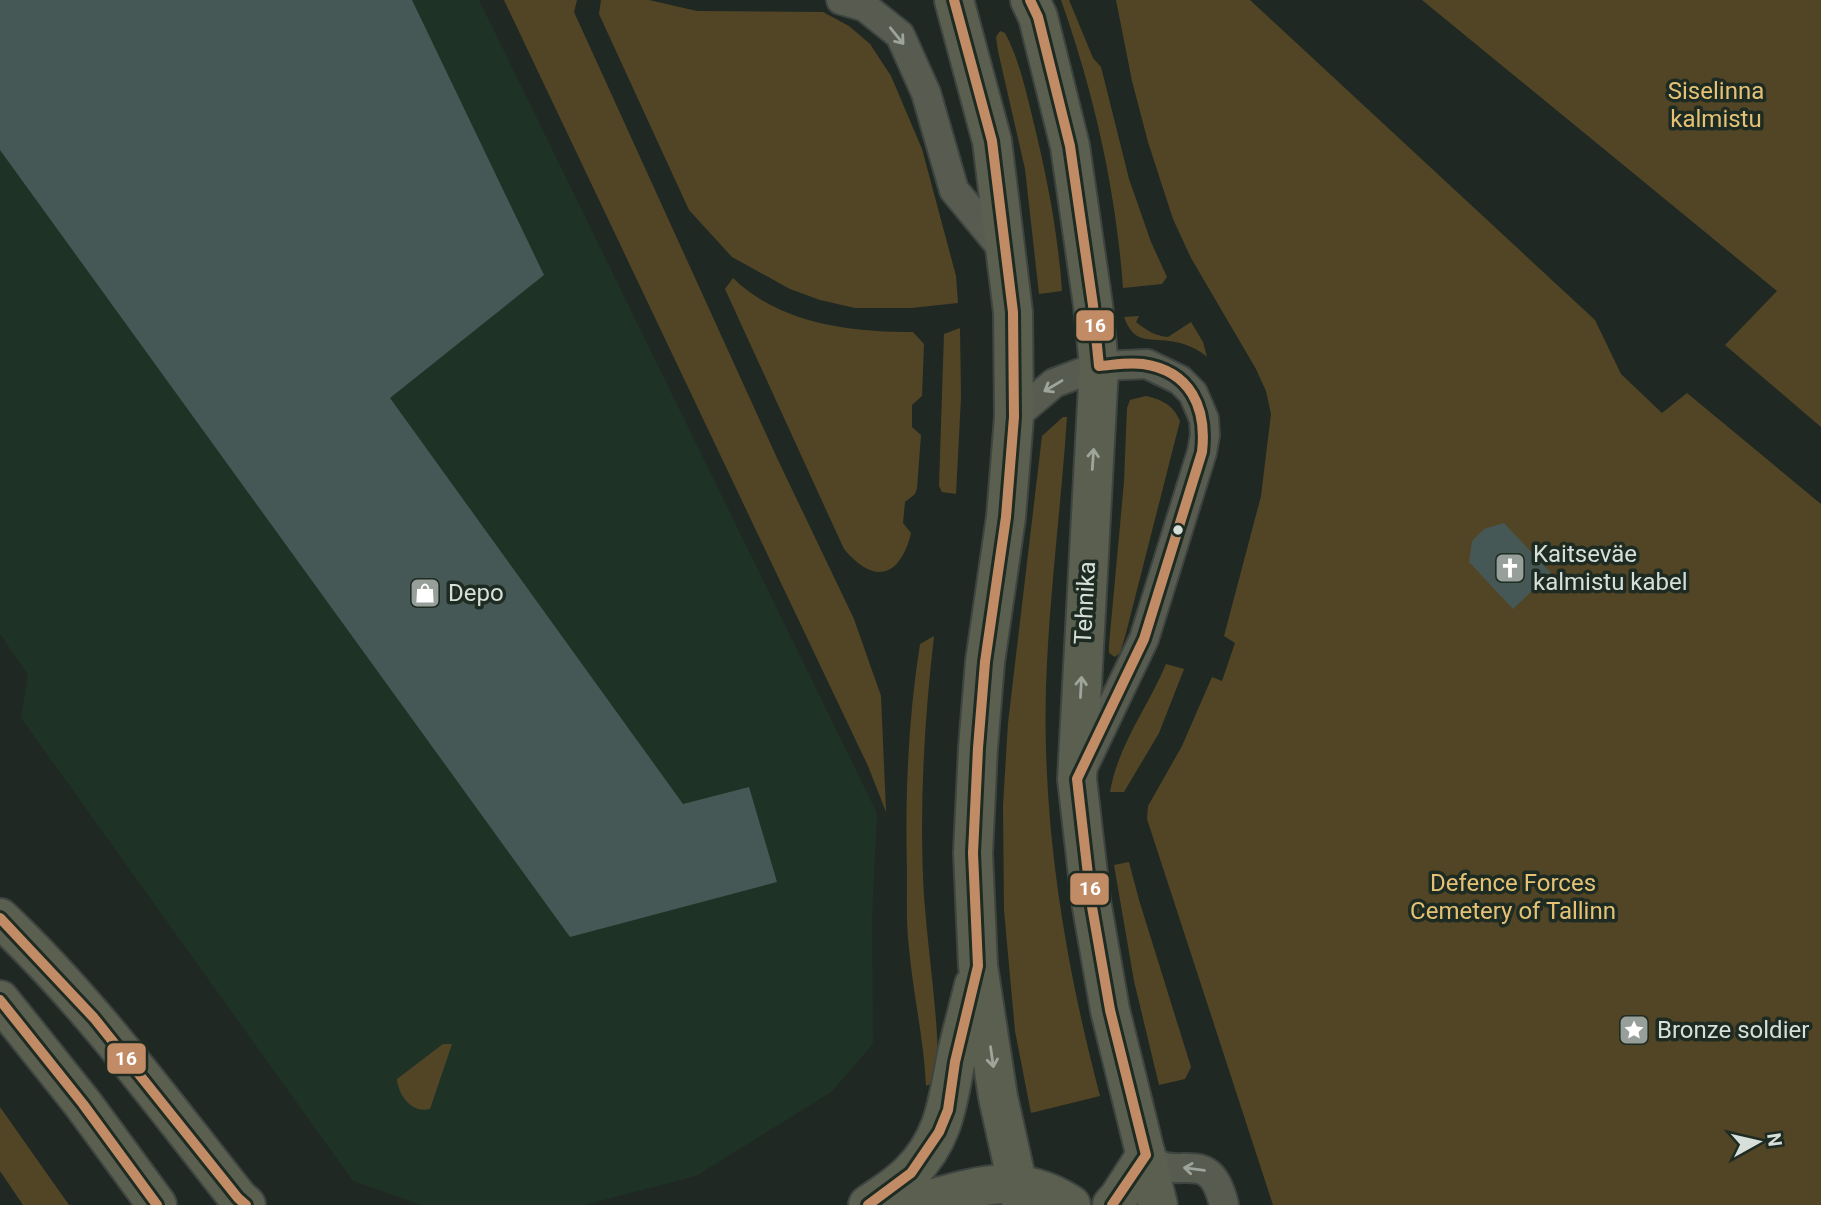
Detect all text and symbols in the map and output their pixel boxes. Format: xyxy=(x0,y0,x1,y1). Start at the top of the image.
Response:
one-way arrow xyxy=(888,27,904,45)
park label: Siselinna kalmistu xyxy=(1668,77,1764,133)
line badge: 16 xyxy=(1075,309,1115,342)
text: 16 xyxy=(1084,314,1106,337)
one-way arrow xyxy=(1044,379,1064,393)
one-way arrow xyxy=(1087,449,1100,471)
unlabelled marker xyxy=(1171,523,1185,537)
place label: Kaitseväe kalmistu kabel xyxy=(1533,540,1688,596)
church icon: Kaitseväe kalmistu kabel xyxy=(1493,551,1527,585)
street label: Tehnika xyxy=(1069,561,1101,645)
shop icon: Depo xyxy=(408,576,442,610)
place label: Depo xyxy=(448,579,504,607)
one-way arrow xyxy=(1075,675,1088,698)
park label: Defence Forces Cemetery of Tallinn xyxy=(1410,869,1616,925)
line badge: 16 xyxy=(1069,872,1110,906)
text: 16 xyxy=(1079,877,1101,900)
place icon: Bronze soldier xyxy=(1617,1013,1651,1047)
place label: Bronze soldier xyxy=(1657,1016,1809,1044)
line badge: 16 xyxy=(106,1042,147,1075)
one-way arrow xyxy=(985,1046,998,1068)
text: 16 xyxy=(115,1047,137,1070)
north arrow xyxy=(1723,1107,1793,1177)
text: N xyxy=(1762,1131,1787,1148)
one-way arrow xyxy=(1183,1163,1206,1176)

